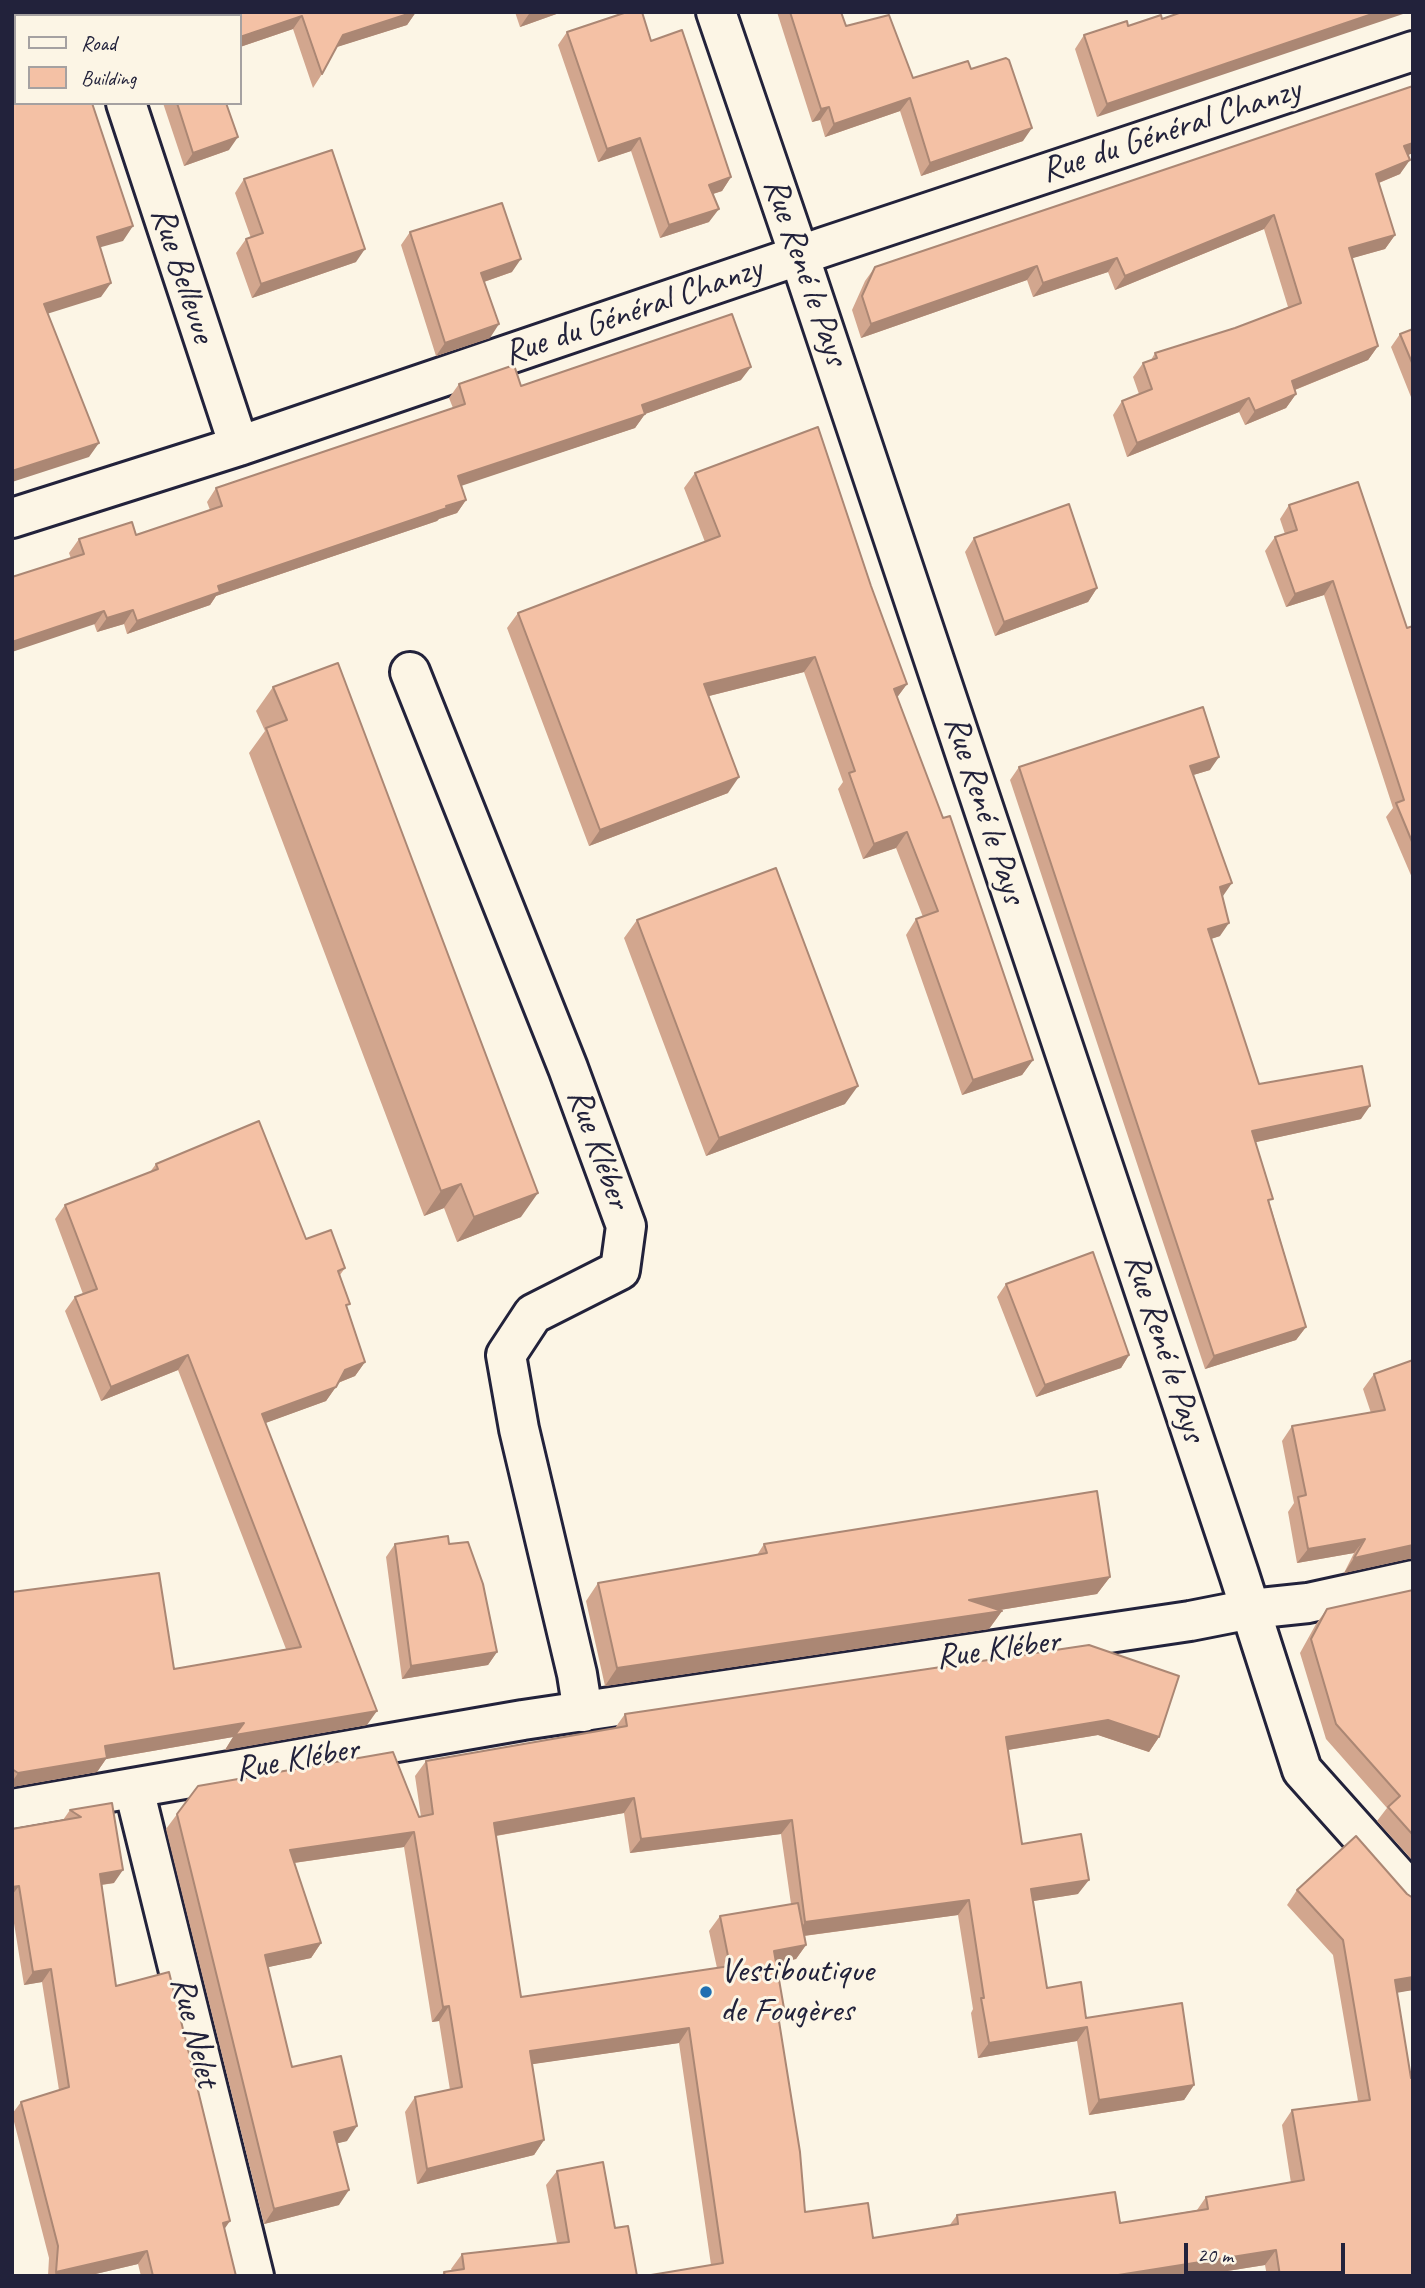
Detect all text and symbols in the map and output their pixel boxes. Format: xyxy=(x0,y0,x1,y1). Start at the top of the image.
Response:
legend xyxy=(14,14,242,105)
text: Road xyxy=(81,30,116,56)
text: Building xyxy=(81,65,136,91)
street label: Rue du Général Chanzy xyxy=(1036,69,1306,193)
street label: Rue René le Pays xyxy=(753,173,857,371)
street label: Rue Bellevue xyxy=(140,202,224,348)
street label: Rue du Général Chanzy xyxy=(499,248,767,376)
street label: Rue René le Pays xyxy=(934,711,1034,909)
street label: Rue Kléber xyxy=(557,1083,639,1215)
street label: Rue René le Pays xyxy=(1114,1249,1214,1447)
street label: Rue Kléber xyxy=(933,1621,1063,1679)
street label: Rue Kléber xyxy=(232,1728,362,1792)
place label: Vestiboutique de Fougères xyxy=(720,1951,874,2033)
street label: Rue Nelet xyxy=(160,1972,228,2092)
marker: Vestiboutique de Fougères xyxy=(698,1984,714,2000)
scale bar xyxy=(1187,2228,1348,2272)
text: 20 m xyxy=(1197,2242,1233,2268)

